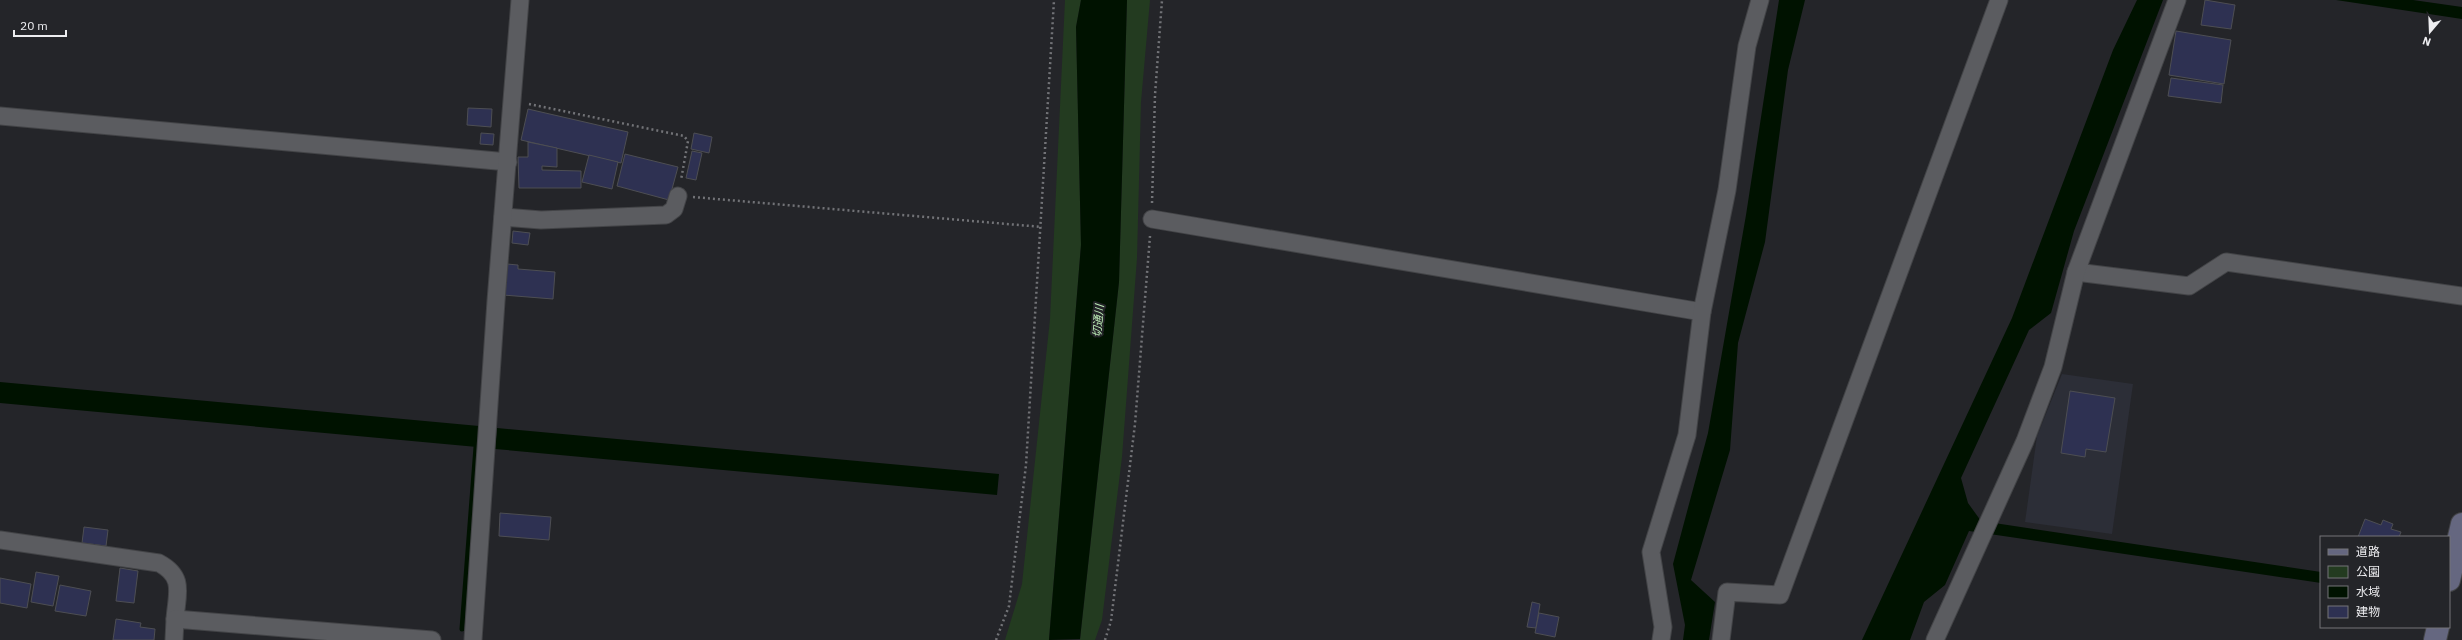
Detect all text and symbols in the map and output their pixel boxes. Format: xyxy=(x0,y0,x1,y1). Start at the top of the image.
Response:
scale bar xyxy=(14,12,66,38)
north arrow xyxy=(2410,12,2450,52)
text: 20 m xyxy=(20,18,48,33)
text: N xyxy=(2421,34,2433,49)
water label: 切通川 xyxy=(1090,303,1106,338)
legend xyxy=(2320,536,2450,628)
text: 道路 xyxy=(2356,544,2380,559)
text: 公園 xyxy=(2356,564,2380,579)
text: 水域 xyxy=(2356,584,2380,599)
text: 建物 xyxy=(2356,604,2380,619)

